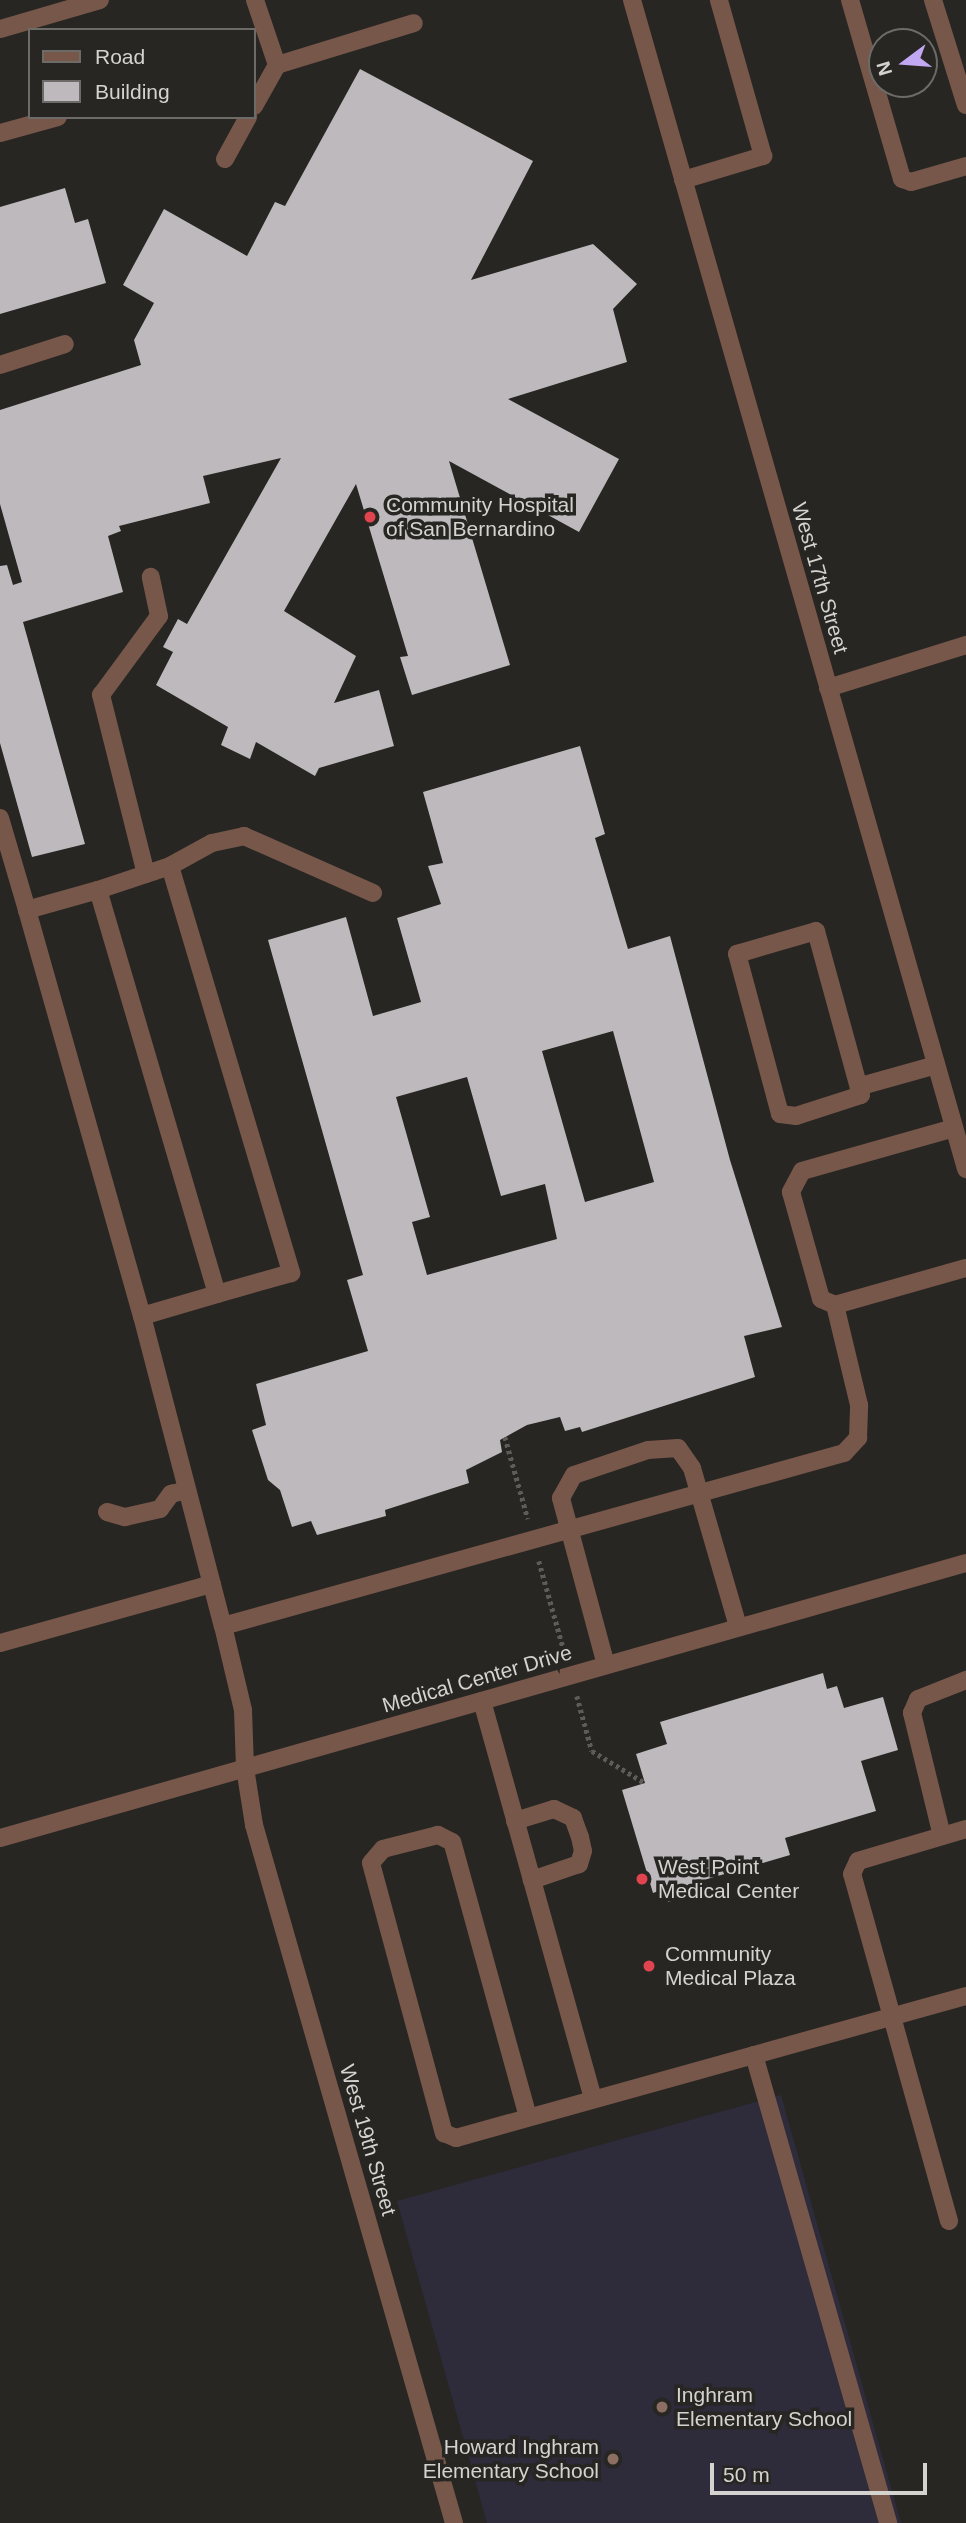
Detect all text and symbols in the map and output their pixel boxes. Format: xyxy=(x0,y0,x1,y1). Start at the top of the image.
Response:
legend xyxy=(28,28,256,119)
north arrow xyxy=(868,28,938,98)
text: Road xyxy=(95,45,145,68)
text: N xyxy=(872,59,896,78)
text: Building xyxy=(95,80,170,103)
place label: Community Hospital of San Bernardino xyxy=(386,492,574,542)
street label: West 17th Street xyxy=(786,500,854,656)
marker: Community Hospital of San Bernardino xyxy=(360,507,380,527)
street label: Medical Center Drive xyxy=(379,1640,575,1718)
place label: West Point Medical Center xyxy=(658,1854,799,1904)
marker: West Point Medical Center xyxy=(632,1869,652,1889)
place label: Community Medical Plaza xyxy=(665,1941,796,1991)
marker: Community Medical Plaza xyxy=(639,1956,659,1976)
street label: West 19th Street xyxy=(334,2062,402,2218)
place label: Inghram Elementary School xyxy=(676,2382,852,2432)
marker: Inghram Elementary School xyxy=(654,2399,670,2415)
place label: Howard Inghram Elementary School xyxy=(423,2434,599,2484)
scale bar xyxy=(714,2450,931,2494)
marker: Howard Inghram Elementary School xyxy=(605,2451,621,2467)
text: 50 m xyxy=(723,2463,770,2486)

